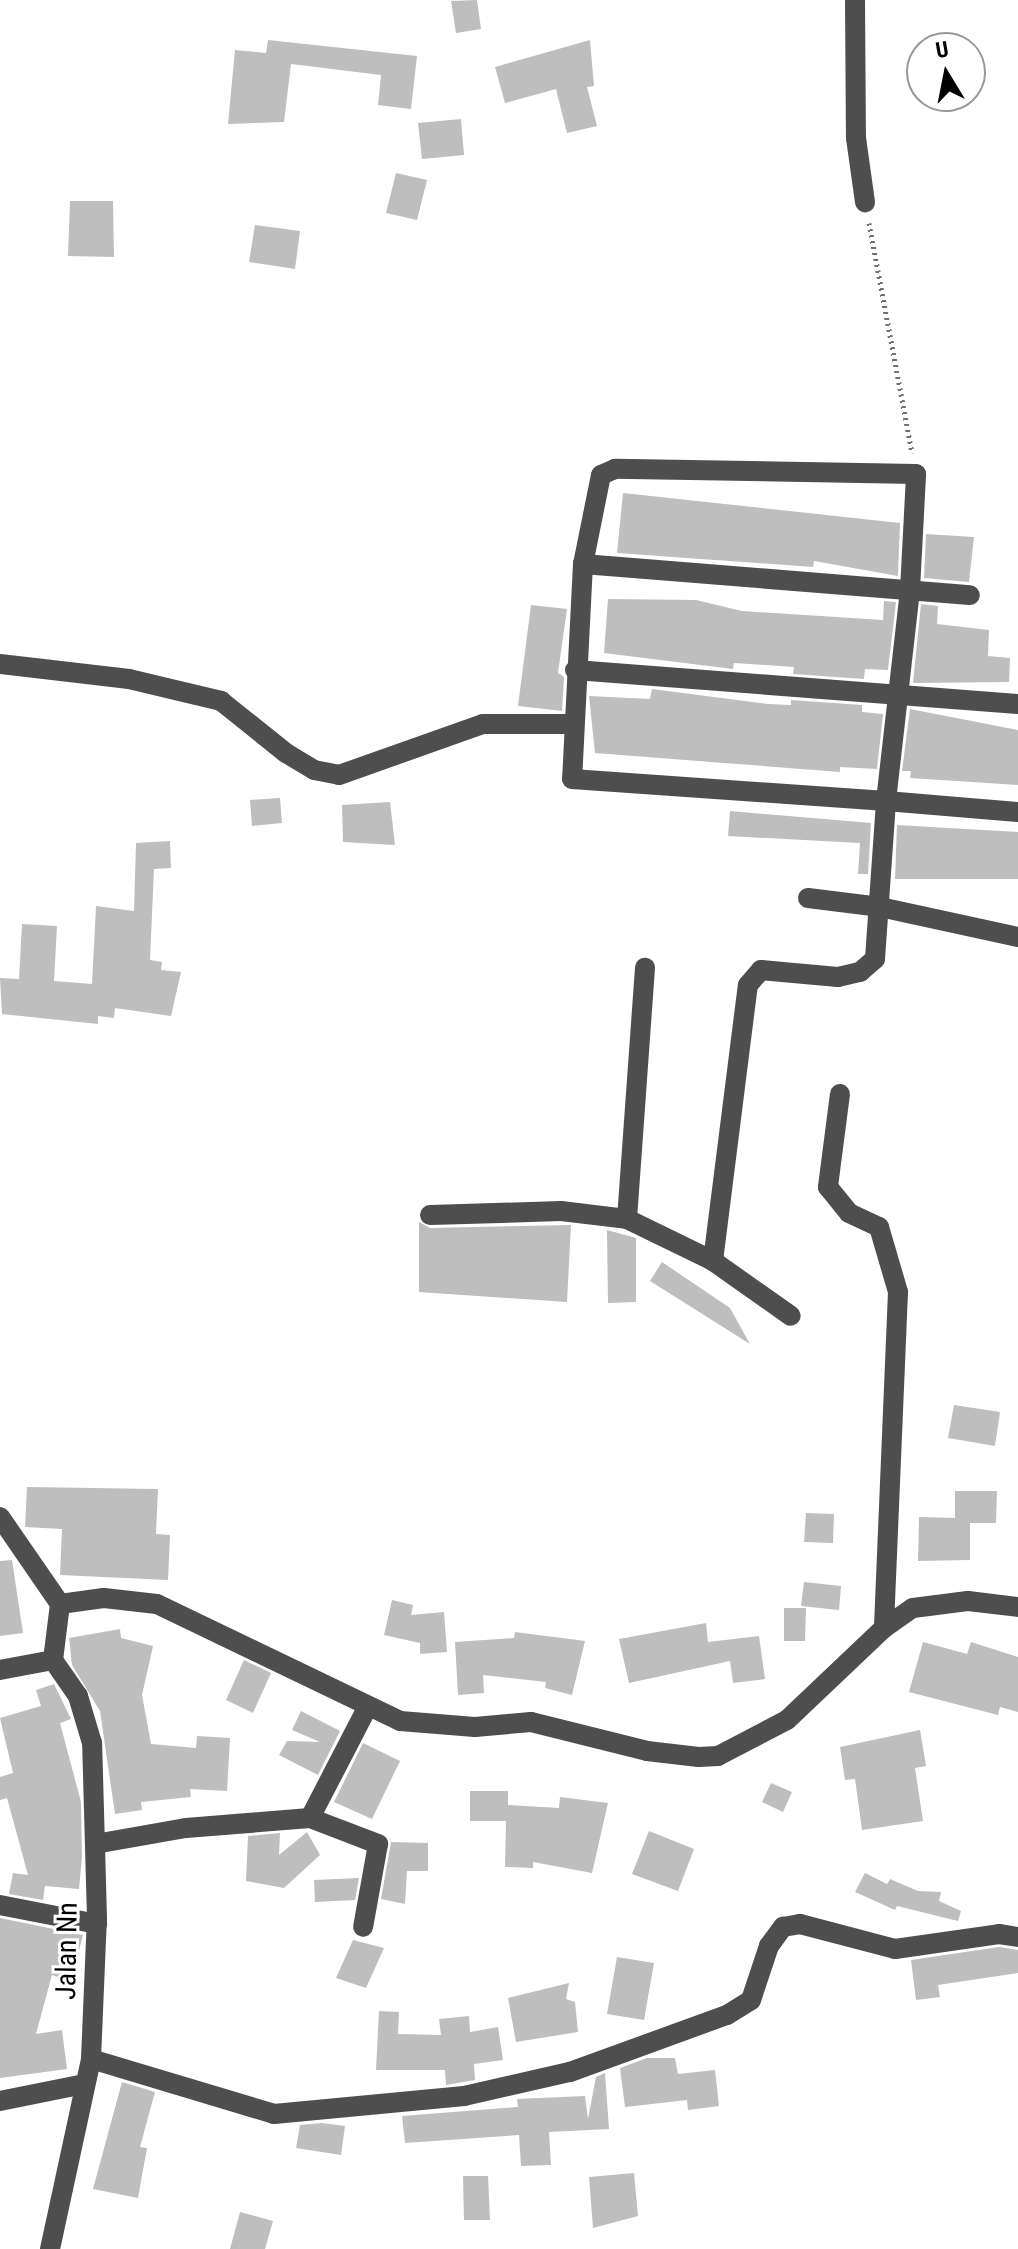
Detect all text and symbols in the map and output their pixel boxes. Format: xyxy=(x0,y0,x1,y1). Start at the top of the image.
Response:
north arrow xyxy=(906,32,986,112)
text: U xyxy=(934,36,950,63)
street label: Jalan Nn xyxy=(49,1902,85,2000)

